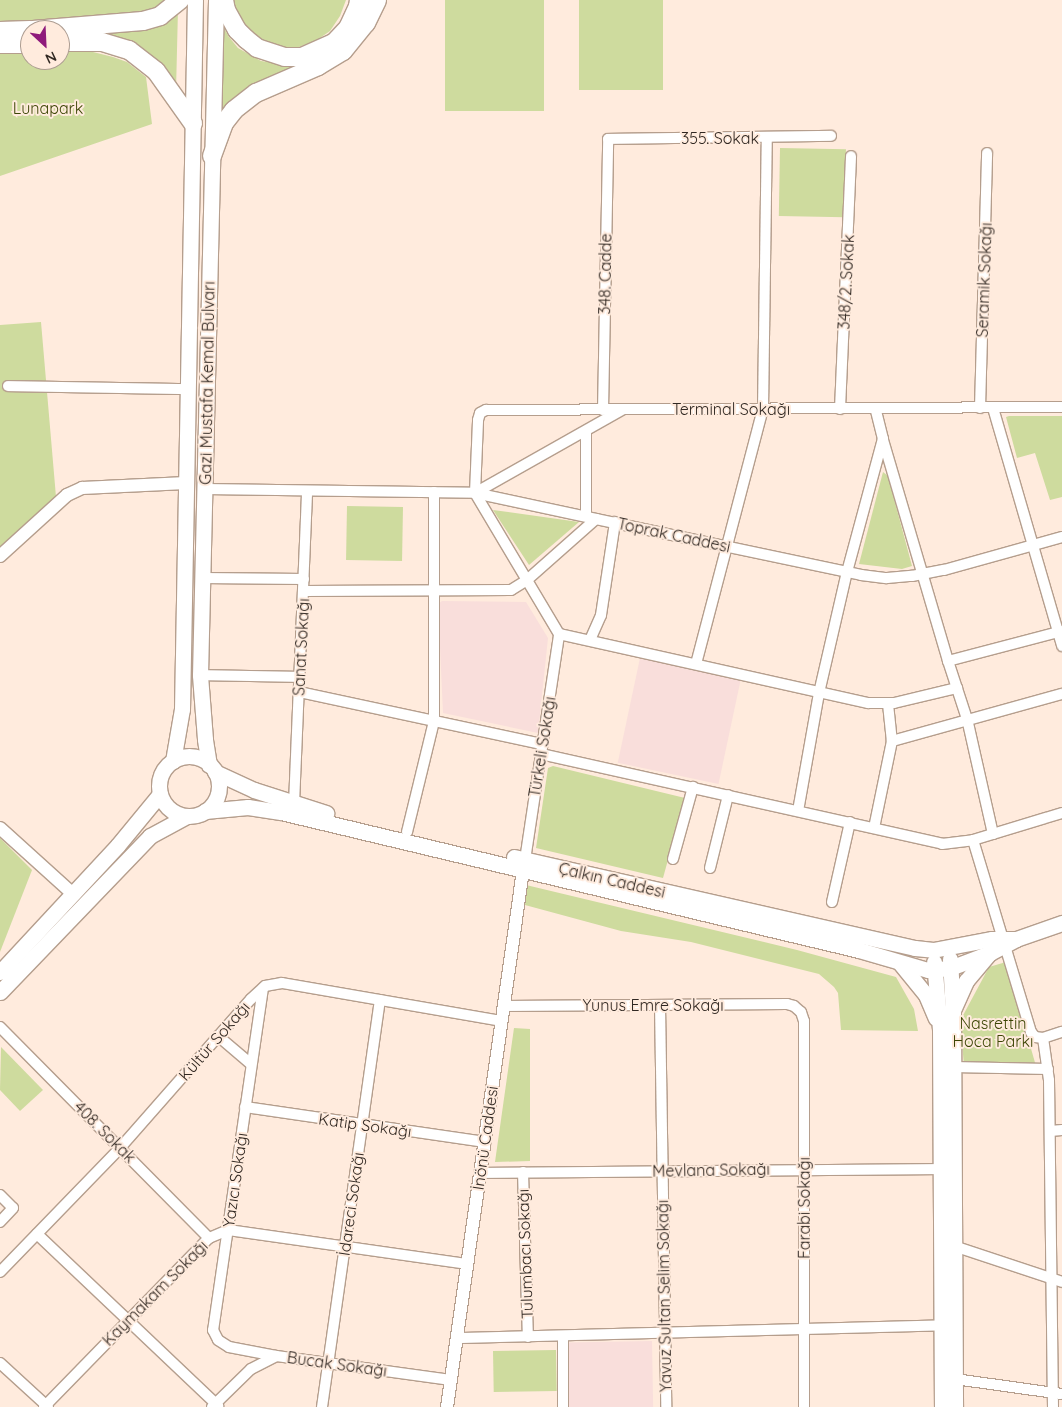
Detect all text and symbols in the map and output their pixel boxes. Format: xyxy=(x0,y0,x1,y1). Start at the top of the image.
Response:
north arrow xyxy=(20,20,70,70)
text: N xyxy=(42,47,59,68)
park label: Lunapark xyxy=(13,98,83,118)
street label: 355. Sokak xyxy=(681,128,759,148)
street label: Seramik Sokağı xyxy=(972,222,996,338)
street label: 348. Cadde xyxy=(595,233,615,315)
street label: 348/2. Sokak xyxy=(834,234,858,330)
street label: Gazi Mustafa Kemal Bulvarı xyxy=(196,281,218,485)
street label: Terminal Sokağı xyxy=(672,399,790,419)
street label: Toprak Caddesi xyxy=(616,514,732,556)
street label: Sanat Sokağı xyxy=(289,598,313,696)
street label: Türkeli Sokağı xyxy=(525,695,559,799)
street label: Çalkın Caddesi xyxy=(557,858,667,902)
street label: Yunus Emre Sokağı xyxy=(582,995,724,1015)
street label: Kültür Sokağı xyxy=(174,997,254,1085)
park label: Nasrettin Hoca Parkı xyxy=(953,1013,1033,1051)
street label: İnönü Caddesi xyxy=(468,1085,502,1191)
street label: 408. Sokak xyxy=(70,1097,140,1167)
street label: Katip Sokağı xyxy=(317,1109,413,1141)
street label: Yazıcı Sokağı xyxy=(219,1131,251,1229)
street label: İdareci Sokağı xyxy=(334,1151,368,1257)
street label: Farabi Sokağı xyxy=(794,1157,814,1259)
street label: Mevlana Sokağı xyxy=(652,1159,770,1181)
street label: Tulumbacı Sokağı xyxy=(513,1189,537,1319)
street label: Yavuz Sultan Selim Sokağı xyxy=(653,1200,675,1392)
street label: Kaymakam Sokağı xyxy=(98,1236,212,1350)
street label: Bucak Sokağı xyxy=(286,1347,388,1381)

